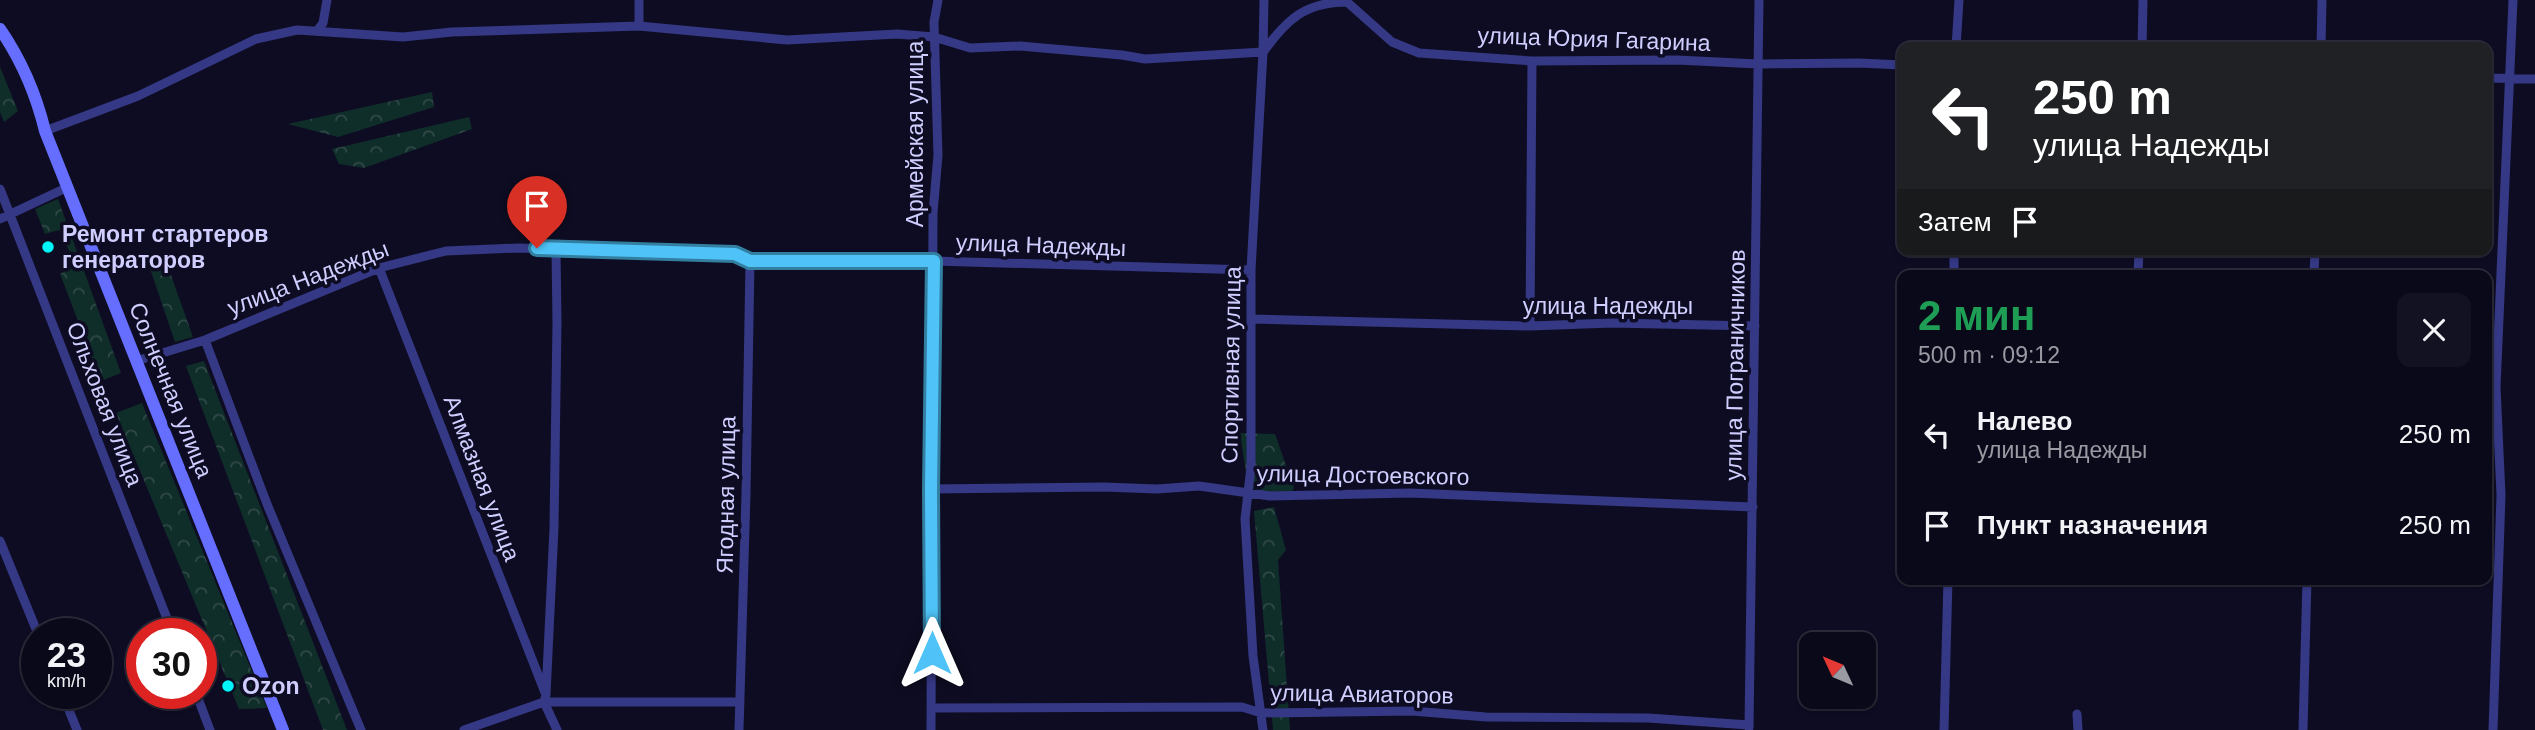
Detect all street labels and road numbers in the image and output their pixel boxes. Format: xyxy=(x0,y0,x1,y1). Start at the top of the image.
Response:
street label: улица Юрия Гагарина xyxy=(1477,22,1711,56)
street label: Армейская улица xyxy=(902,41,928,227)
street label: улица Надежды xyxy=(955,229,1127,261)
street label: улица Надежды xyxy=(224,235,392,321)
street label: улица Пограничников xyxy=(1720,249,1750,481)
street label: Спортивная улица xyxy=(1216,266,1246,464)
street label: улица Надежды xyxy=(1523,293,1693,319)
street label: Солнечная улица xyxy=(124,299,218,482)
street label: Ольховая улица xyxy=(62,318,148,490)
street label: Алмазная улица xyxy=(438,392,526,565)
street label: Ягодная улица xyxy=(712,416,740,574)
street label: улица Достоевского xyxy=(1256,460,1470,490)
street label: улица Авиаторов xyxy=(1270,679,1454,709)

